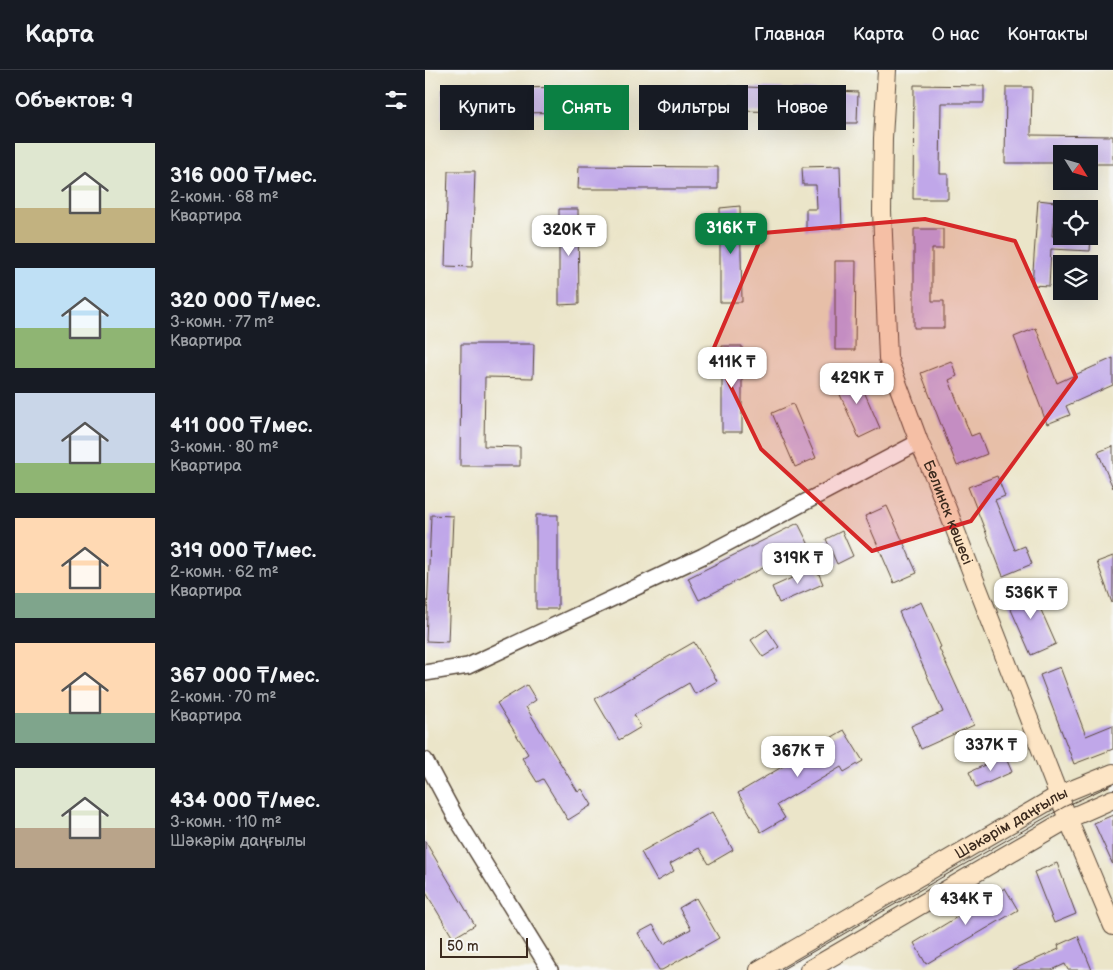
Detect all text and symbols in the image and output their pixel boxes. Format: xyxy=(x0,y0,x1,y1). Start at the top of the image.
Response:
text: Карта xyxy=(25,20,94,49)
text: Главная xyxy=(754,24,825,45)
text: Карта xyxy=(853,24,904,45)
text: О нас xyxy=(932,24,979,45)
text: Контакты xyxy=(1007,24,1088,45)
chip: Купить xyxy=(440,85,534,130)
chip: Снять xyxy=(544,85,629,130)
chip: Фильтры xyxy=(639,85,748,130)
chip: Новое xyxy=(758,85,846,130)
icon: filters xyxy=(382,86,410,114)
text: Объектов: 9 xyxy=(15,88,133,113)
north arrow xyxy=(1053,145,1097,190)
map controls xyxy=(1053,145,1098,300)
icon: home xyxy=(55,163,115,223)
text: 316 000 ₸/мес. xyxy=(170,163,317,188)
text: 2-комн. · 68 m² xyxy=(170,188,279,207)
button: locate xyxy=(1053,200,1098,245)
text: Квартира xyxy=(170,207,242,226)
pin: 316K ₸ xyxy=(690,212,772,255)
pin: 320K ₸ xyxy=(528,214,610,257)
text: 316K ₸ xyxy=(706,219,756,238)
text: 320K ₸ xyxy=(543,221,595,240)
button: layers xyxy=(1053,255,1098,300)
icon: home xyxy=(55,288,115,348)
text: 320 000 ₸/мес. xyxy=(170,288,321,313)
text: 3-комн. · 77 m² xyxy=(170,313,274,332)
text: Квартира xyxy=(170,332,242,351)
pin: 411K ₸ xyxy=(691,346,773,389)
text: 411K ₸ xyxy=(709,353,755,372)
pin: 429K ₸ xyxy=(816,362,898,405)
text: 429K ₸ xyxy=(831,369,883,388)
icon: home xyxy=(55,413,115,473)
text: 411 000 ₸/мес. xyxy=(170,413,313,438)
text: 3-комн. · 80 m² xyxy=(170,438,279,457)
text: Квартира xyxy=(170,457,242,476)
street label: Белинск көшесі xyxy=(918,457,977,567)
icon: home xyxy=(55,538,115,598)
text: 319 000 ₸/мес. xyxy=(170,538,316,563)
pin: 319K ₸ xyxy=(757,542,839,585)
text: 319K ₸ xyxy=(773,549,823,568)
text: 2-комн. · 62 m² xyxy=(170,563,279,582)
pin: 536K ₸ xyxy=(990,578,1072,620)
text: Квартира xyxy=(170,582,242,601)
text: 536K ₸ xyxy=(1005,584,1057,603)
icon: home xyxy=(55,663,115,723)
text: 367 000 ₸/мес. xyxy=(170,663,320,688)
text: 2-комн. · 70 m² xyxy=(170,688,276,707)
text: Квартира xyxy=(170,707,242,726)
pin: 337K ₸ xyxy=(950,730,1032,772)
pin: 367K ₸ xyxy=(757,736,839,778)
text: 337K ₸ xyxy=(965,736,1017,755)
text: 367K ₸ xyxy=(772,742,824,761)
street label: Шәкәрім даңғылы xyxy=(952,783,1071,864)
icon: home xyxy=(55,788,115,848)
text: 434 000 ₸/мес. xyxy=(170,788,320,813)
text: 3-комн. · 110 m² xyxy=(170,813,282,832)
text: Шәкәрім даңғылы xyxy=(170,832,306,851)
pin: 434K ₸ xyxy=(925,884,1007,926)
text: 434K ₸ xyxy=(940,890,992,909)
scale bar xyxy=(440,935,527,958)
text: 50 m xyxy=(447,938,479,955)

